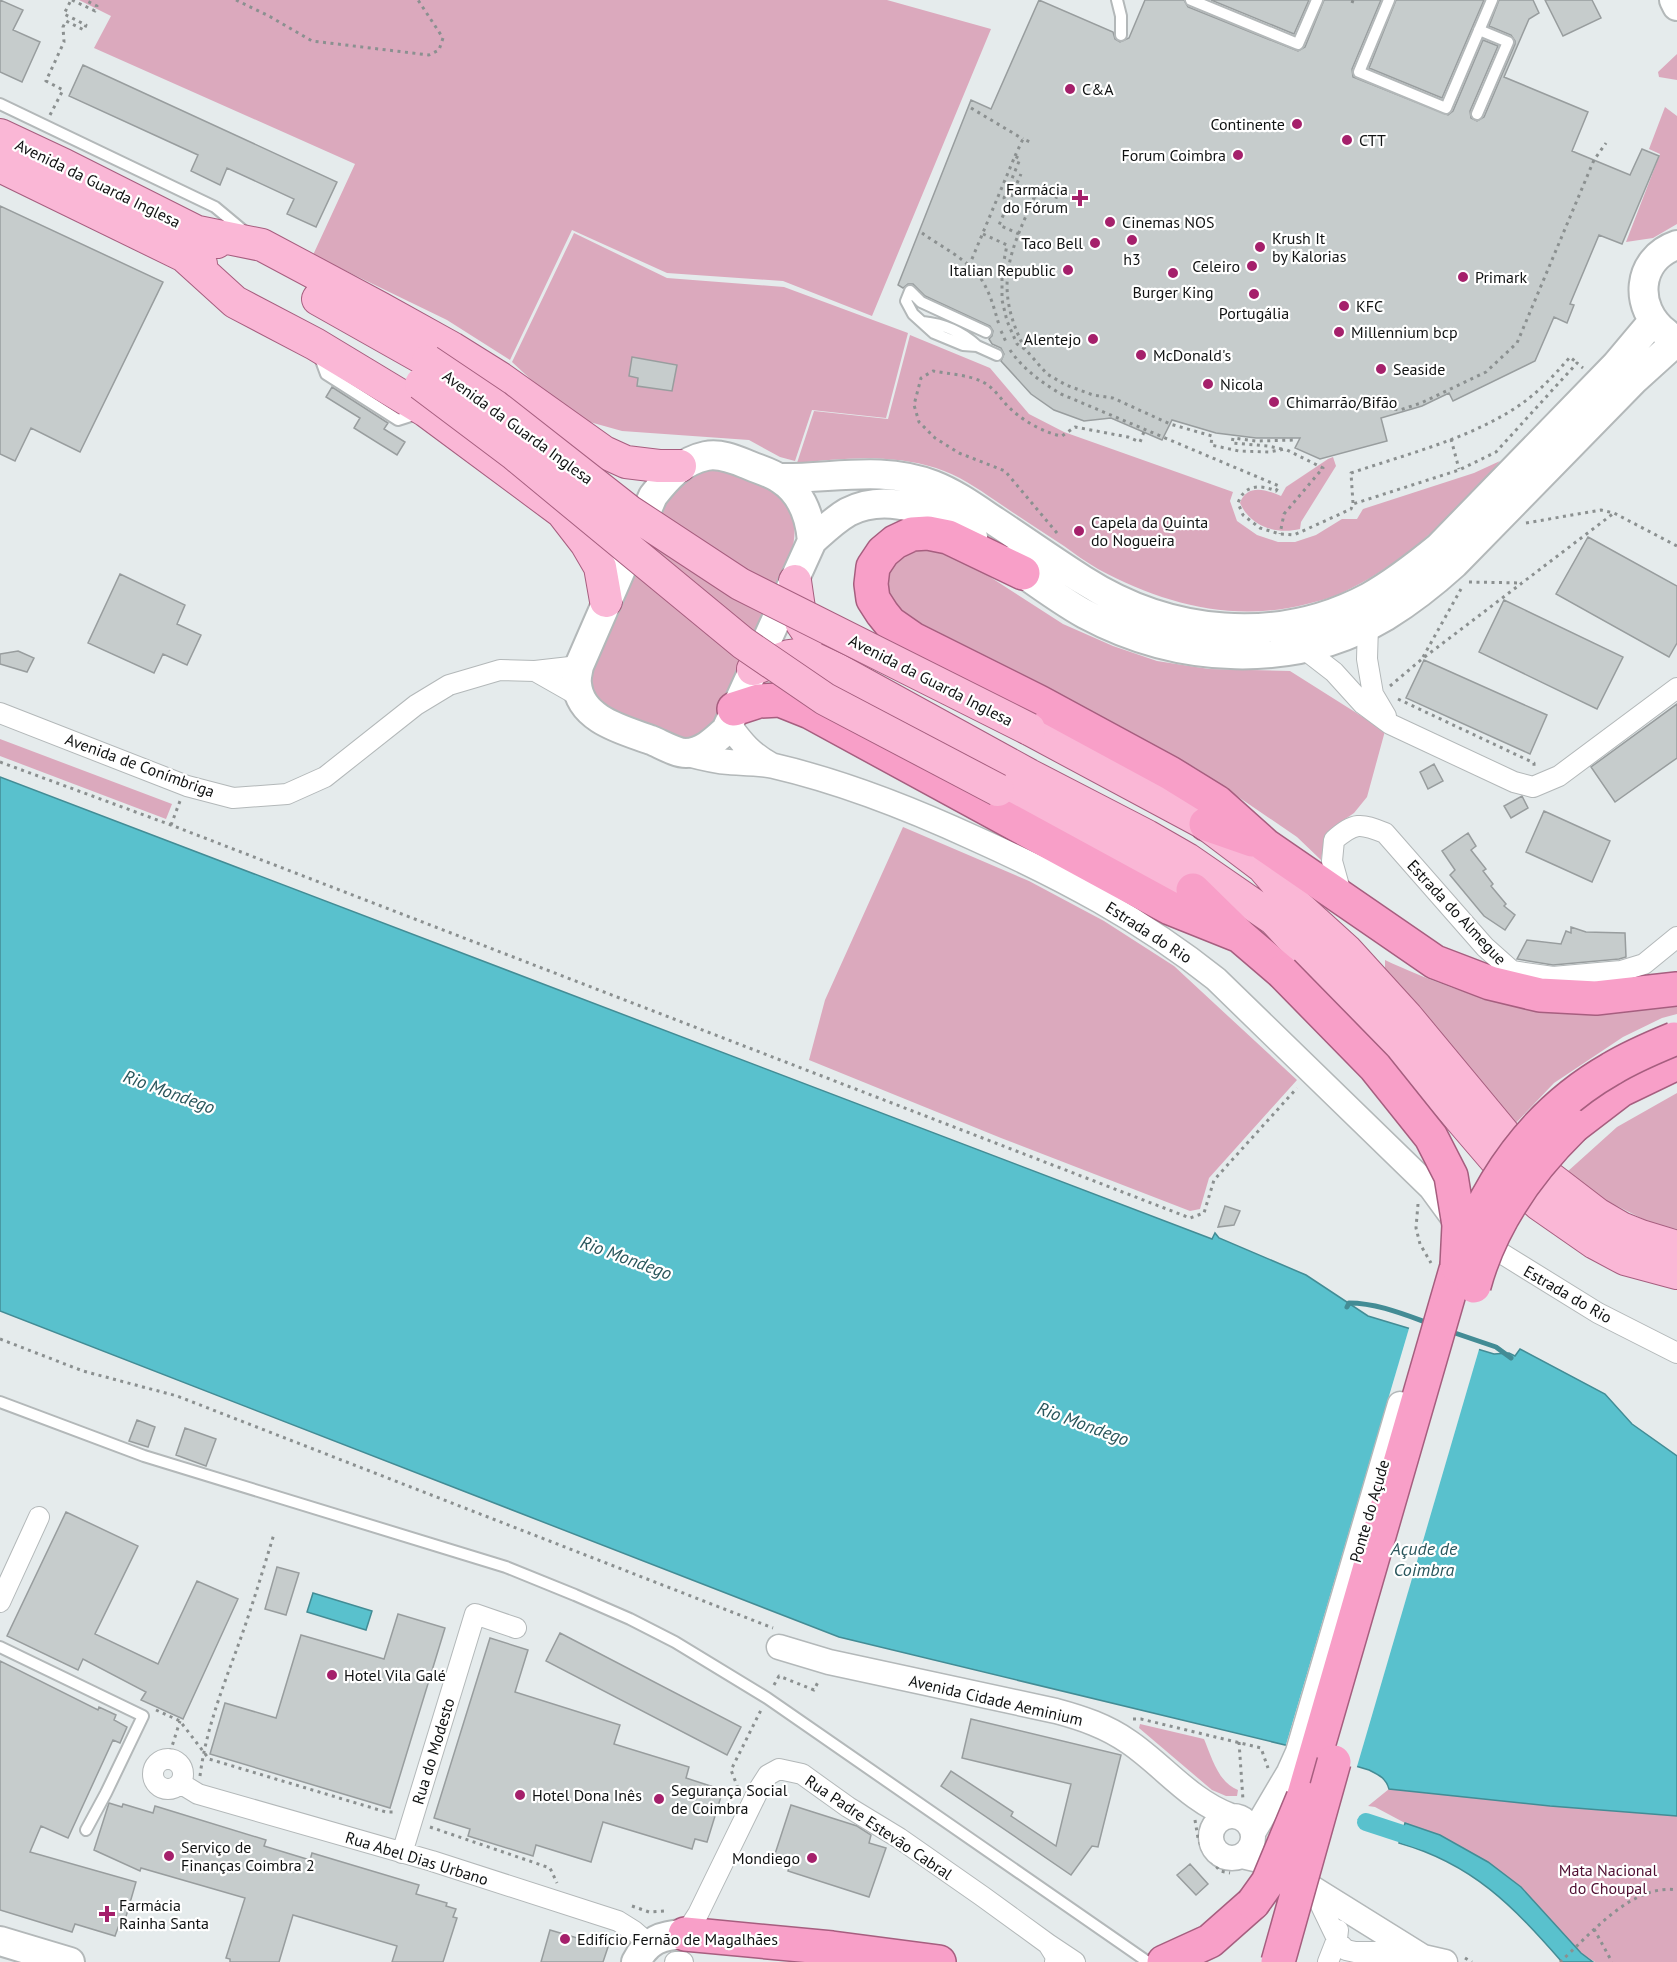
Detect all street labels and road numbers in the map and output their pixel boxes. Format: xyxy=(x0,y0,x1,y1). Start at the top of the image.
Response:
street label: Avenida da Guarda Inglesa xyxy=(12,134,184,232)
street label: Avenida da Guarda Inglesa xyxy=(439,366,597,488)
street label: Avenida da Guarda Inglesa xyxy=(846,630,1016,730)
street label: Avenida de Conímbriga xyxy=(63,729,217,801)
street label: Estrada do Almegue xyxy=(1403,855,1511,969)
street label: Estrada do Rio xyxy=(1102,897,1196,967)
street label: Estrada do Rio xyxy=(1520,1261,1616,1327)
street label: Ponte do Açude xyxy=(1345,1457,1393,1565)
street label: Avenida Cidade Aeminium xyxy=(907,1670,1085,1730)
street label: Rua do Modesto xyxy=(407,1695,459,1807)
street label: Rua Padre Estevão Cabral xyxy=(802,1770,957,1884)
street label: Rua Abel Dias Urbano xyxy=(343,1827,491,1889)

